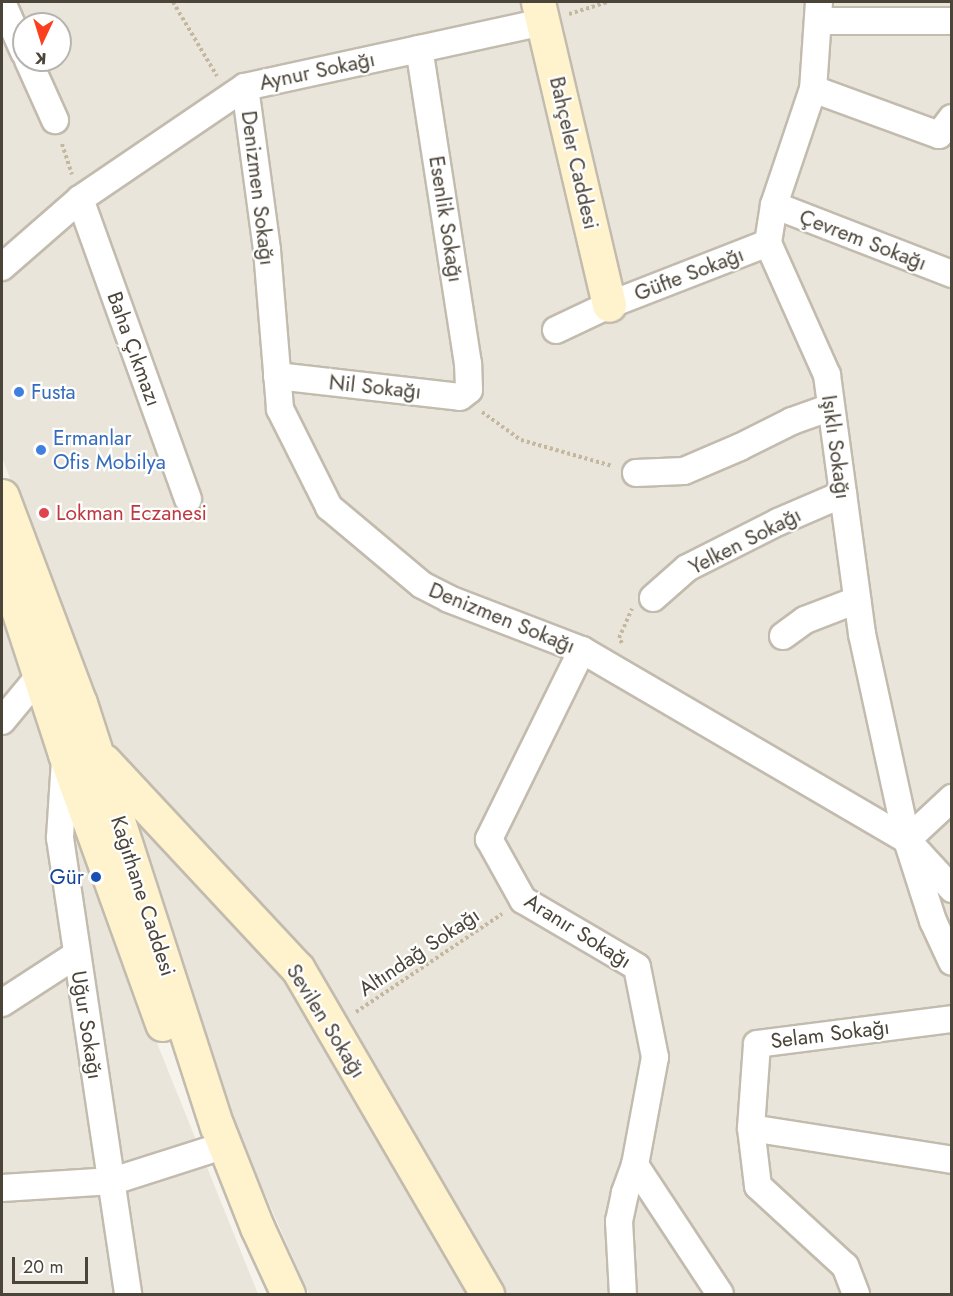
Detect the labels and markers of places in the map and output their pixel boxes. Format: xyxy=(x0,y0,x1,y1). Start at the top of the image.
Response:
place label: Fusta xyxy=(31,379,76,405)
marker: Fusta xyxy=(12,385,26,399)
place label: Ermanlar Ofis Mobilya xyxy=(53,425,166,475)
marker: Ermanlar Ofis Mobilya xyxy=(34,443,48,457)
place label: Lokman Eczanesi xyxy=(56,500,207,526)
marker: Lokman Eczanesi xyxy=(37,506,51,520)
place label: Gür xyxy=(49,864,84,890)
marker: Gür xyxy=(89,870,103,884)

